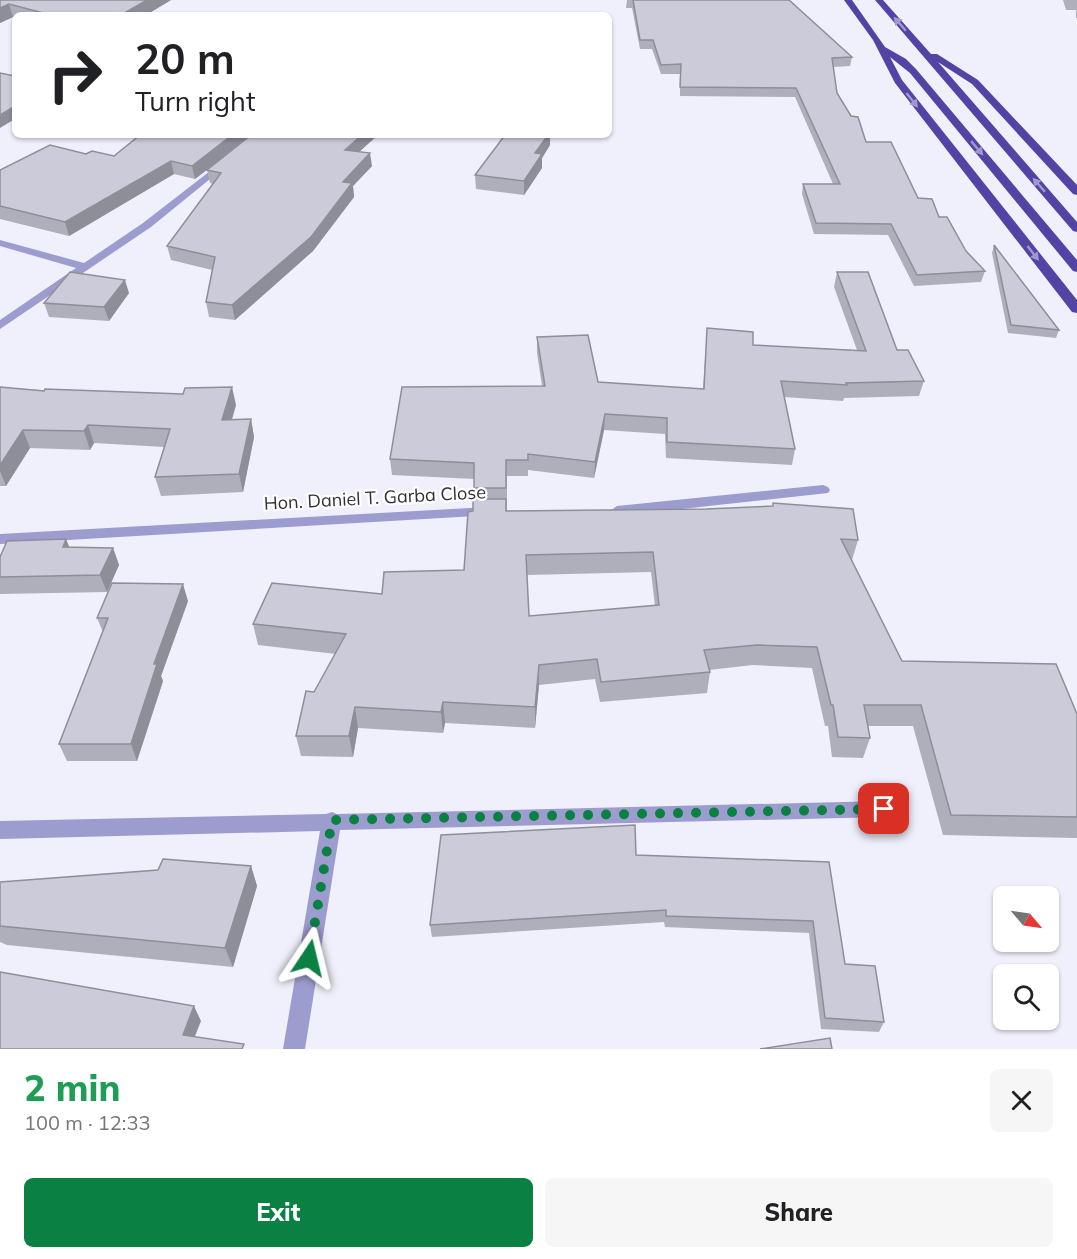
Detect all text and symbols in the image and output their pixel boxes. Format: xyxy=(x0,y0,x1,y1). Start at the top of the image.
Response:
one-way arrow xyxy=(894,17,907,32)
text: 20 m xyxy=(135,32,235,85)
icon: right xyxy=(36,36,114,114)
text: Turn right xyxy=(135,84,255,118)
one-way arrow xyxy=(906,92,918,107)
one-way arrow xyxy=(971,140,984,156)
one-way arrow xyxy=(1033,178,1046,193)
one-way arrow xyxy=(1026,245,1039,261)
street label: Hon. Daniel T. Garba Close xyxy=(263,480,487,515)
pin xyxy=(858,783,909,834)
icon: arrive xyxy=(867,792,900,825)
north arrow xyxy=(993,886,1059,952)
map controls xyxy=(993,886,1059,1030)
position arrow xyxy=(277,926,341,990)
button: search xyxy=(993,964,1059,1030)
text: 2 min xyxy=(24,1065,120,1110)
button: close xyxy=(990,1069,1053,1132)
text: 100 m · 12:33 xyxy=(24,1110,150,1135)
button: Exit xyxy=(24,1178,533,1247)
button: Share xyxy=(545,1178,1053,1247)

